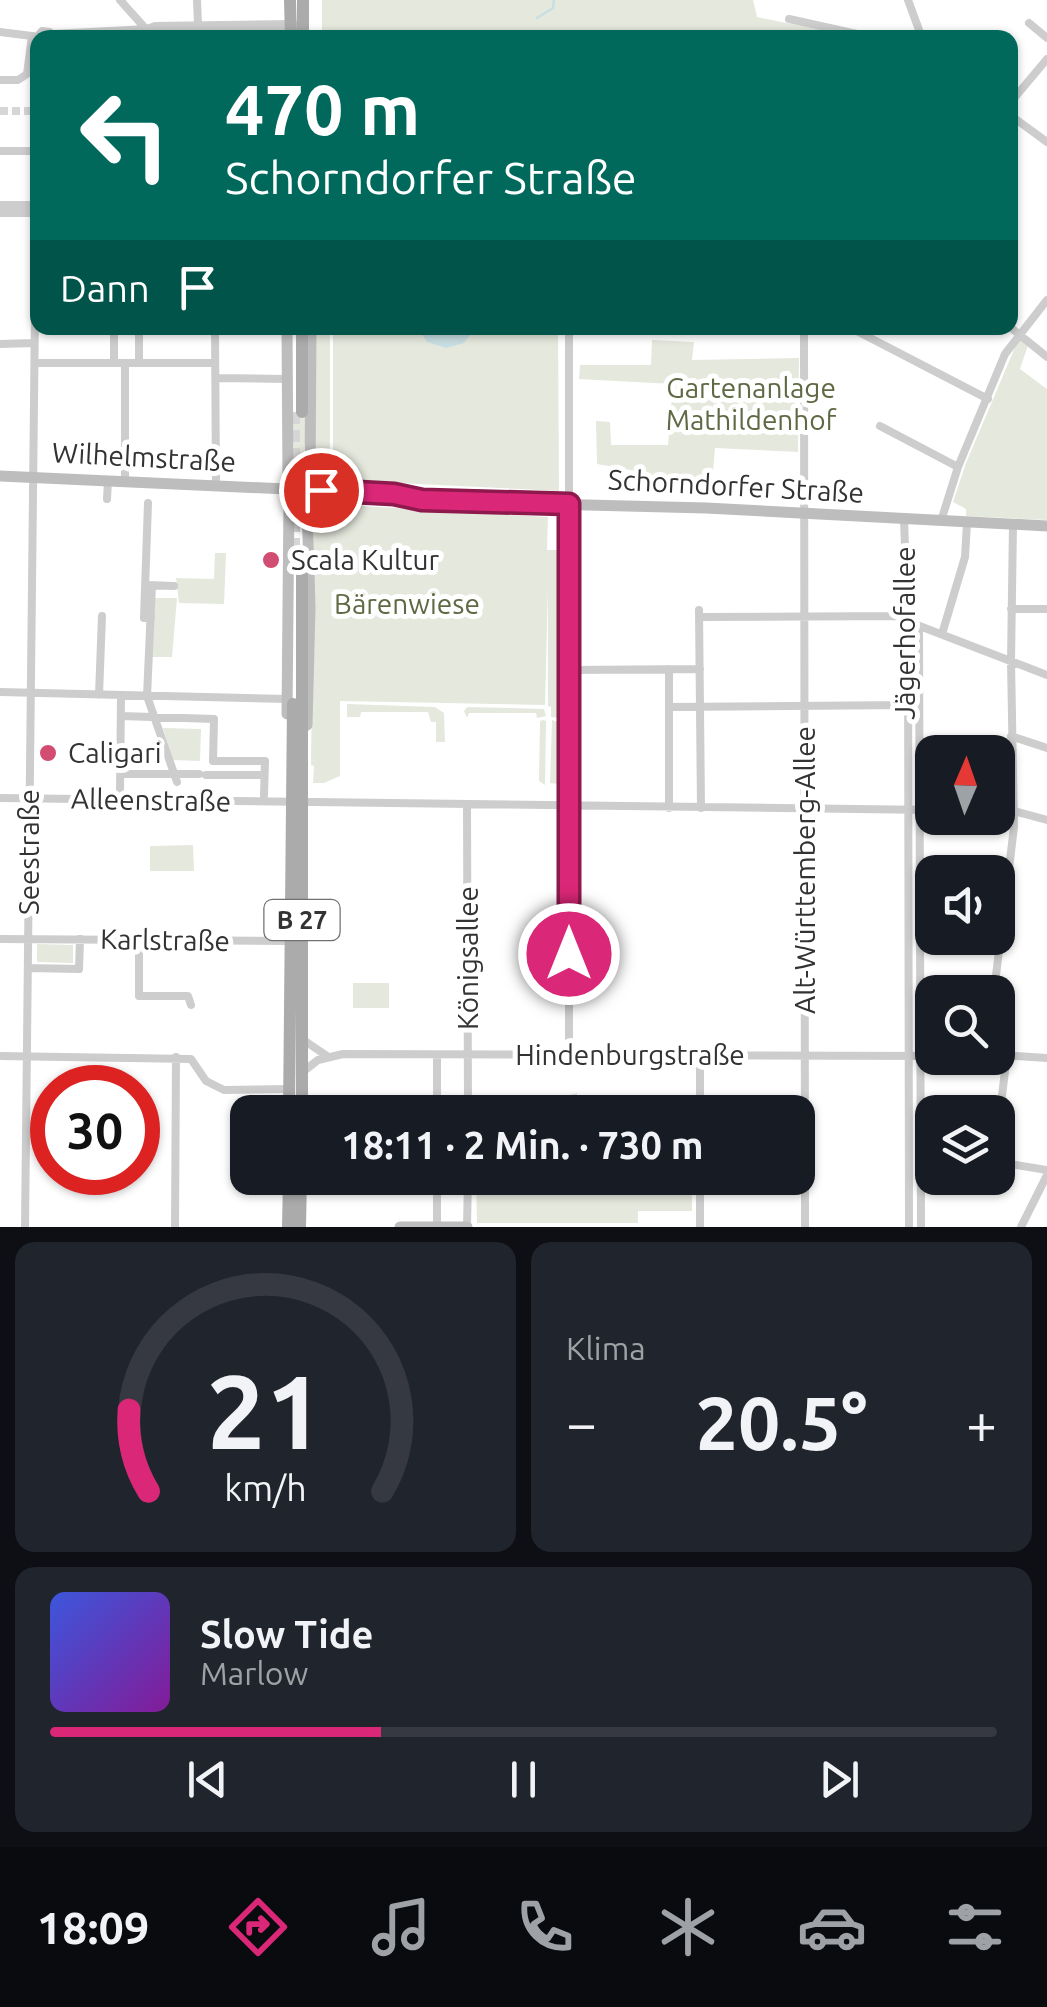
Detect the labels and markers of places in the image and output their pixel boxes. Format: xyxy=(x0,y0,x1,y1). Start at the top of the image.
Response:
pin xyxy=(279,448,364,533)
place label: Scala Kultur xyxy=(291,544,439,575)
marker: Scala Kultur xyxy=(260,549,282,571)
place label: Caligari xyxy=(68,737,162,768)
marker: Caligari xyxy=(37,742,59,764)

